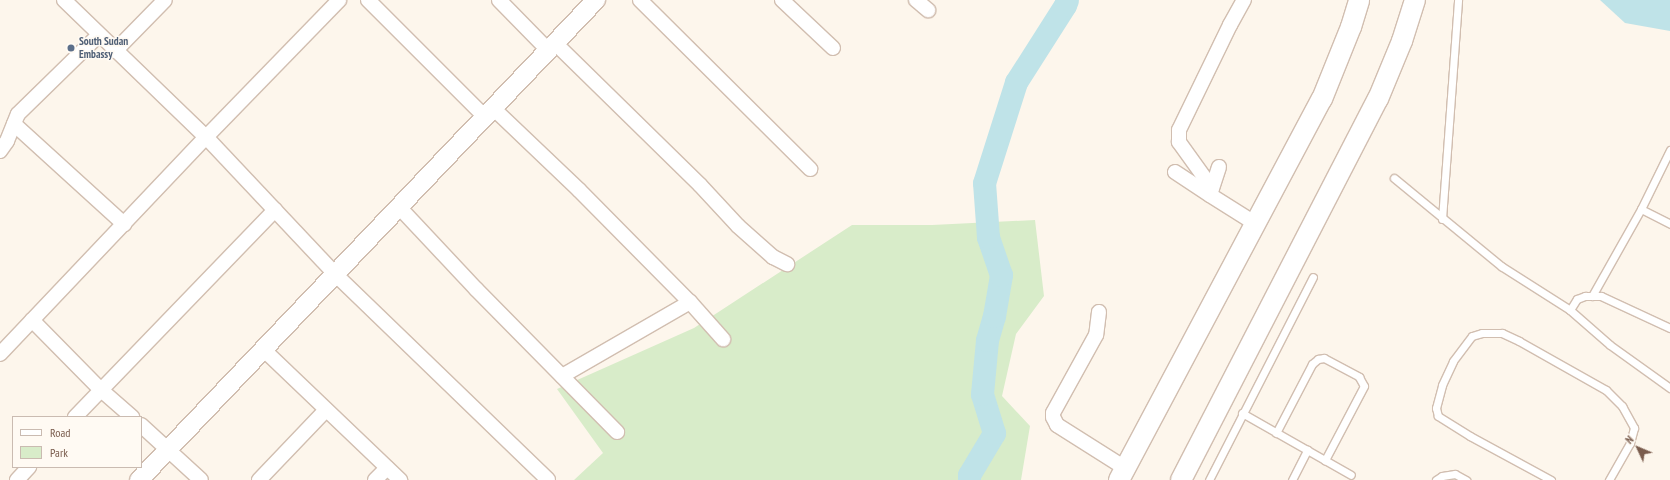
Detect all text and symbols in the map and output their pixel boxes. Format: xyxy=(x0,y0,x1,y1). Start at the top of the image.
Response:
place label: South Sudan Embassy xyxy=(79,35,128,61)
marker: South Sudan Embassy xyxy=(66,43,76,53)
legend xyxy=(12,416,142,468)
text: Road xyxy=(50,425,70,440)
north arrow xyxy=(1618,428,1658,468)
text: N xyxy=(1622,433,1636,447)
text: Park xyxy=(50,445,68,460)

